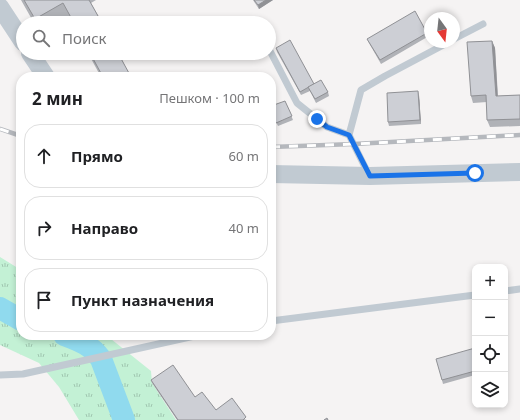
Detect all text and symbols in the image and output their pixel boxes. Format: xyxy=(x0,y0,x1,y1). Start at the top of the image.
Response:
north arrow xyxy=(424,12,460,48)
search box xyxy=(16,16,276,60)
icon: search xyxy=(30,27,52,49)
text: Поиск xyxy=(62,28,107,48)
text: 2 мин xyxy=(32,87,83,110)
text: Пешком · 100 m xyxy=(159,89,260,107)
route end xyxy=(308,110,326,128)
icon: ahead xyxy=(33,145,55,167)
text: Прямо xyxy=(71,146,123,166)
text: 60 m xyxy=(229,147,259,165)
route start xyxy=(466,164,484,182)
icon: right xyxy=(33,217,55,239)
text: Направо xyxy=(71,218,138,238)
text: 40 m xyxy=(229,219,259,237)
map controls xyxy=(472,264,508,408)
button: + xyxy=(472,264,508,300)
icon: arrive xyxy=(33,289,55,311)
text: Пункт назначения xyxy=(71,290,214,310)
button: − xyxy=(472,300,508,336)
button: locate xyxy=(472,336,508,372)
button: layers xyxy=(472,372,508,408)

